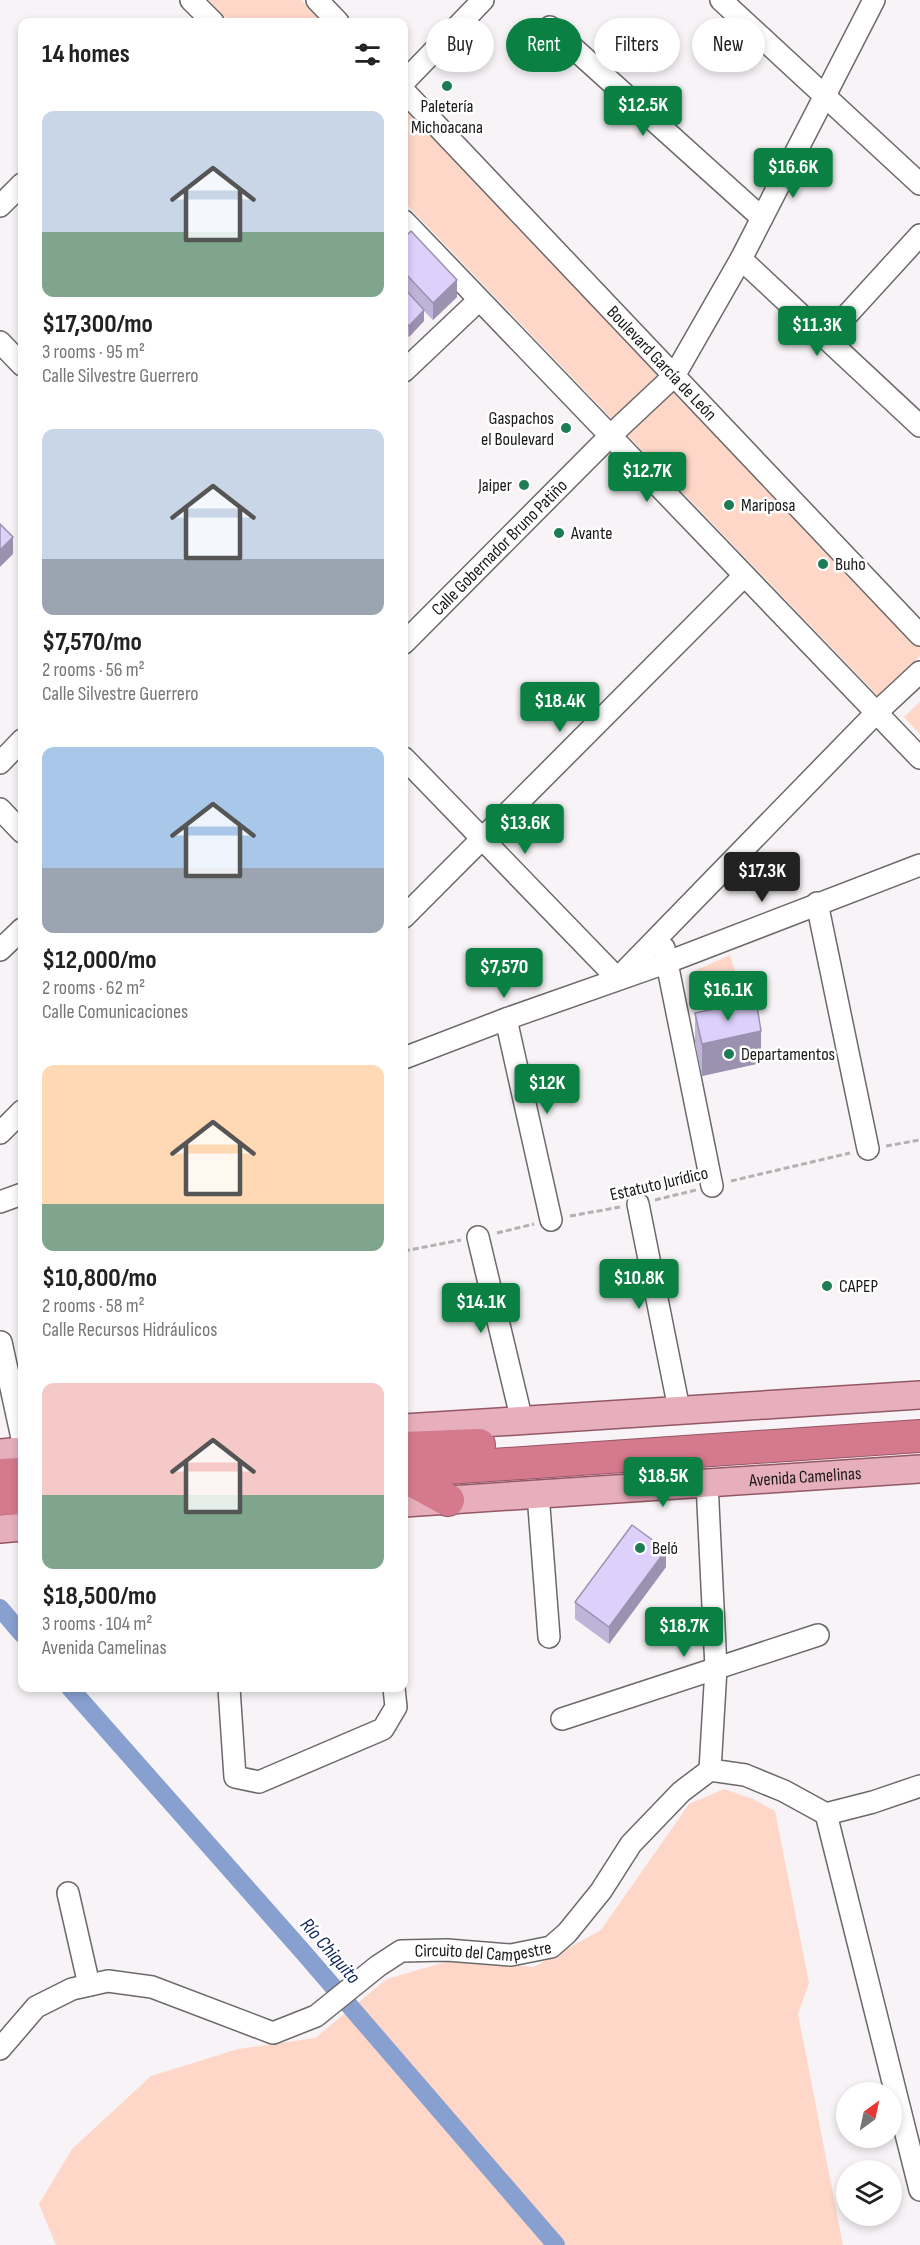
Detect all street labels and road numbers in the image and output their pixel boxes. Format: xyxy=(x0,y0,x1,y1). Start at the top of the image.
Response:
street label: Boulevard García de León xyxy=(603,301,721,425)
street label: Calle Gobernador Bruno Patiño xyxy=(427,475,571,620)
street label: Estatuto Jurídico xyxy=(608,1163,710,1205)
street label: Avenida Camelinas xyxy=(747,1462,862,1491)
street label: Circuito del Campestre xyxy=(414,1937,553,1966)

